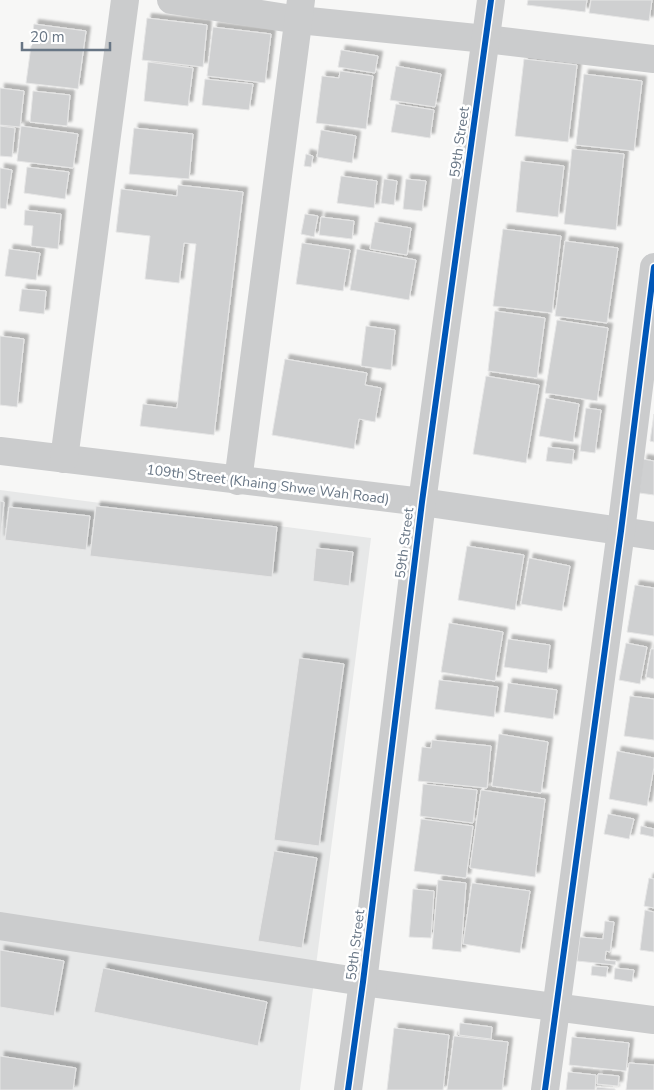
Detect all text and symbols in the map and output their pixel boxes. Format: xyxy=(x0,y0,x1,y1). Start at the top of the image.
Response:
scale bar xyxy=(22,20,110,52)
text: 20 m xyxy=(30,27,65,47)
street label: 59th Street xyxy=(445,105,474,179)
street label: 109th Street (Khaing Shwe Wah Road) xyxy=(145,460,391,509)
street label: 59th Street xyxy=(391,506,418,580)
street label: 59th Street xyxy=(342,908,369,982)

